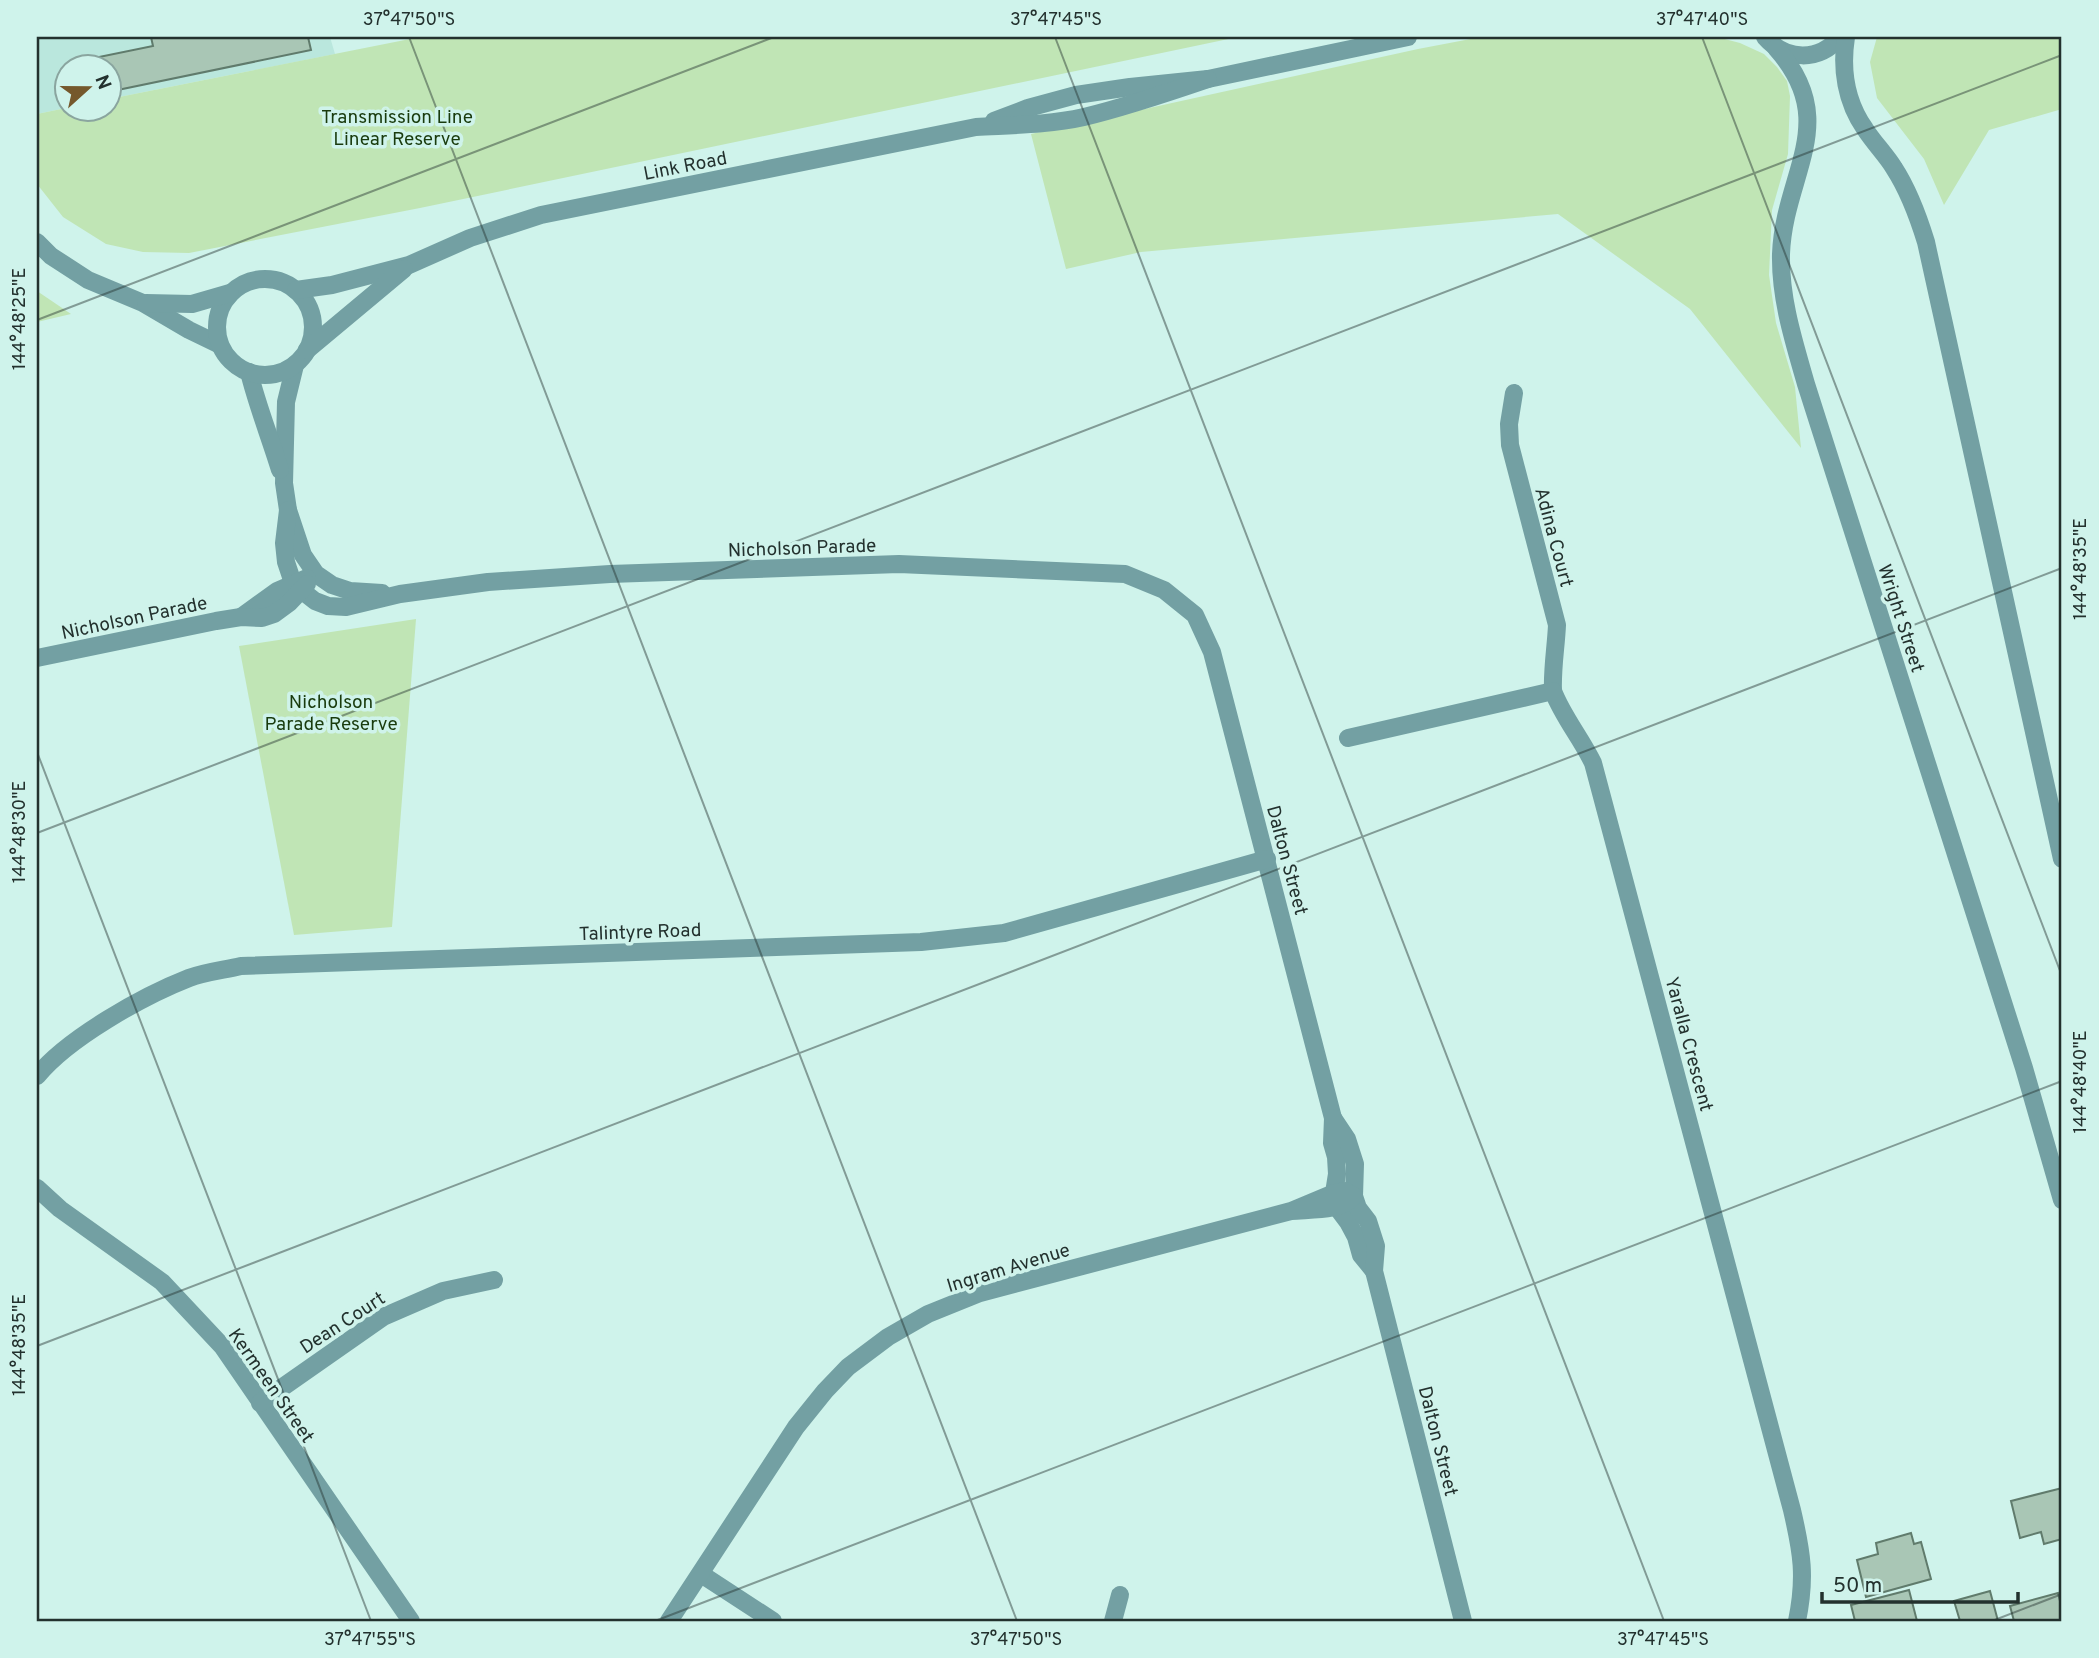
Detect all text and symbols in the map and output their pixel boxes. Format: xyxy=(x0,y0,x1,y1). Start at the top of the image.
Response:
text: 37°47'50"S xyxy=(363,9,455,32)
text: 37°47'45"S xyxy=(1010,9,1102,32)
text: 37°47'40"S xyxy=(1656,9,1748,32)
north arrow xyxy=(52,52,122,122)
text: N xyxy=(88,72,116,93)
park label: Transmission Line Linear Reserve xyxy=(321,106,473,152)
street label: Link Road xyxy=(642,147,729,187)
text: 144°48'25"E xyxy=(9,268,32,370)
street label: Adina Court xyxy=(1528,485,1578,590)
text: 144°48'35"E xyxy=(2070,518,2093,620)
street label: Nicholson Parade xyxy=(727,534,877,564)
street label: Wright Street xyxy=(1871,562,1929,676)
street label: Nicholson Parade xyxy=(59,592,210,646)
park label: Nicholson Parade Reserve xyxy=(264,691,398,737)
text: 144°48'30"E xyxy=(9,781,32,883)
street label: Dalton Street xyxy=(1260,803,1312,918)
street label: Talintyre Road xyxy=(578,919,702,947)
street label: Yaralla Crescent xyxy=(1659,975,1718,1114)
text: 144°48'40"E xyxy=(2070,1031,2093,1133)
street label: Ingram Avenue xyxy=(944,1239,1073,1299)
street label: Dean Court xyxy=(296,1287,390,1360)
text: 144°48'35"E xyxy=(9,1294,32,1396)
street label: Kermeen Street xyxy=(222,1324,319,1448)
street label: Dalton Street xyxy=(1412,1384,1462,1499)
scale bar xyxy=(1822,1560,2018,1604)
text: 50 m xyxy=(1833,1573,1882,1600)
text: 37°47'55"S xyxy=(324,1629,416,1652)
text: 37°47'50"S xyxy=(970,1629,1062,1652)
text: 37°47'45"S xyxy=(1617,1629,1709,1652)

